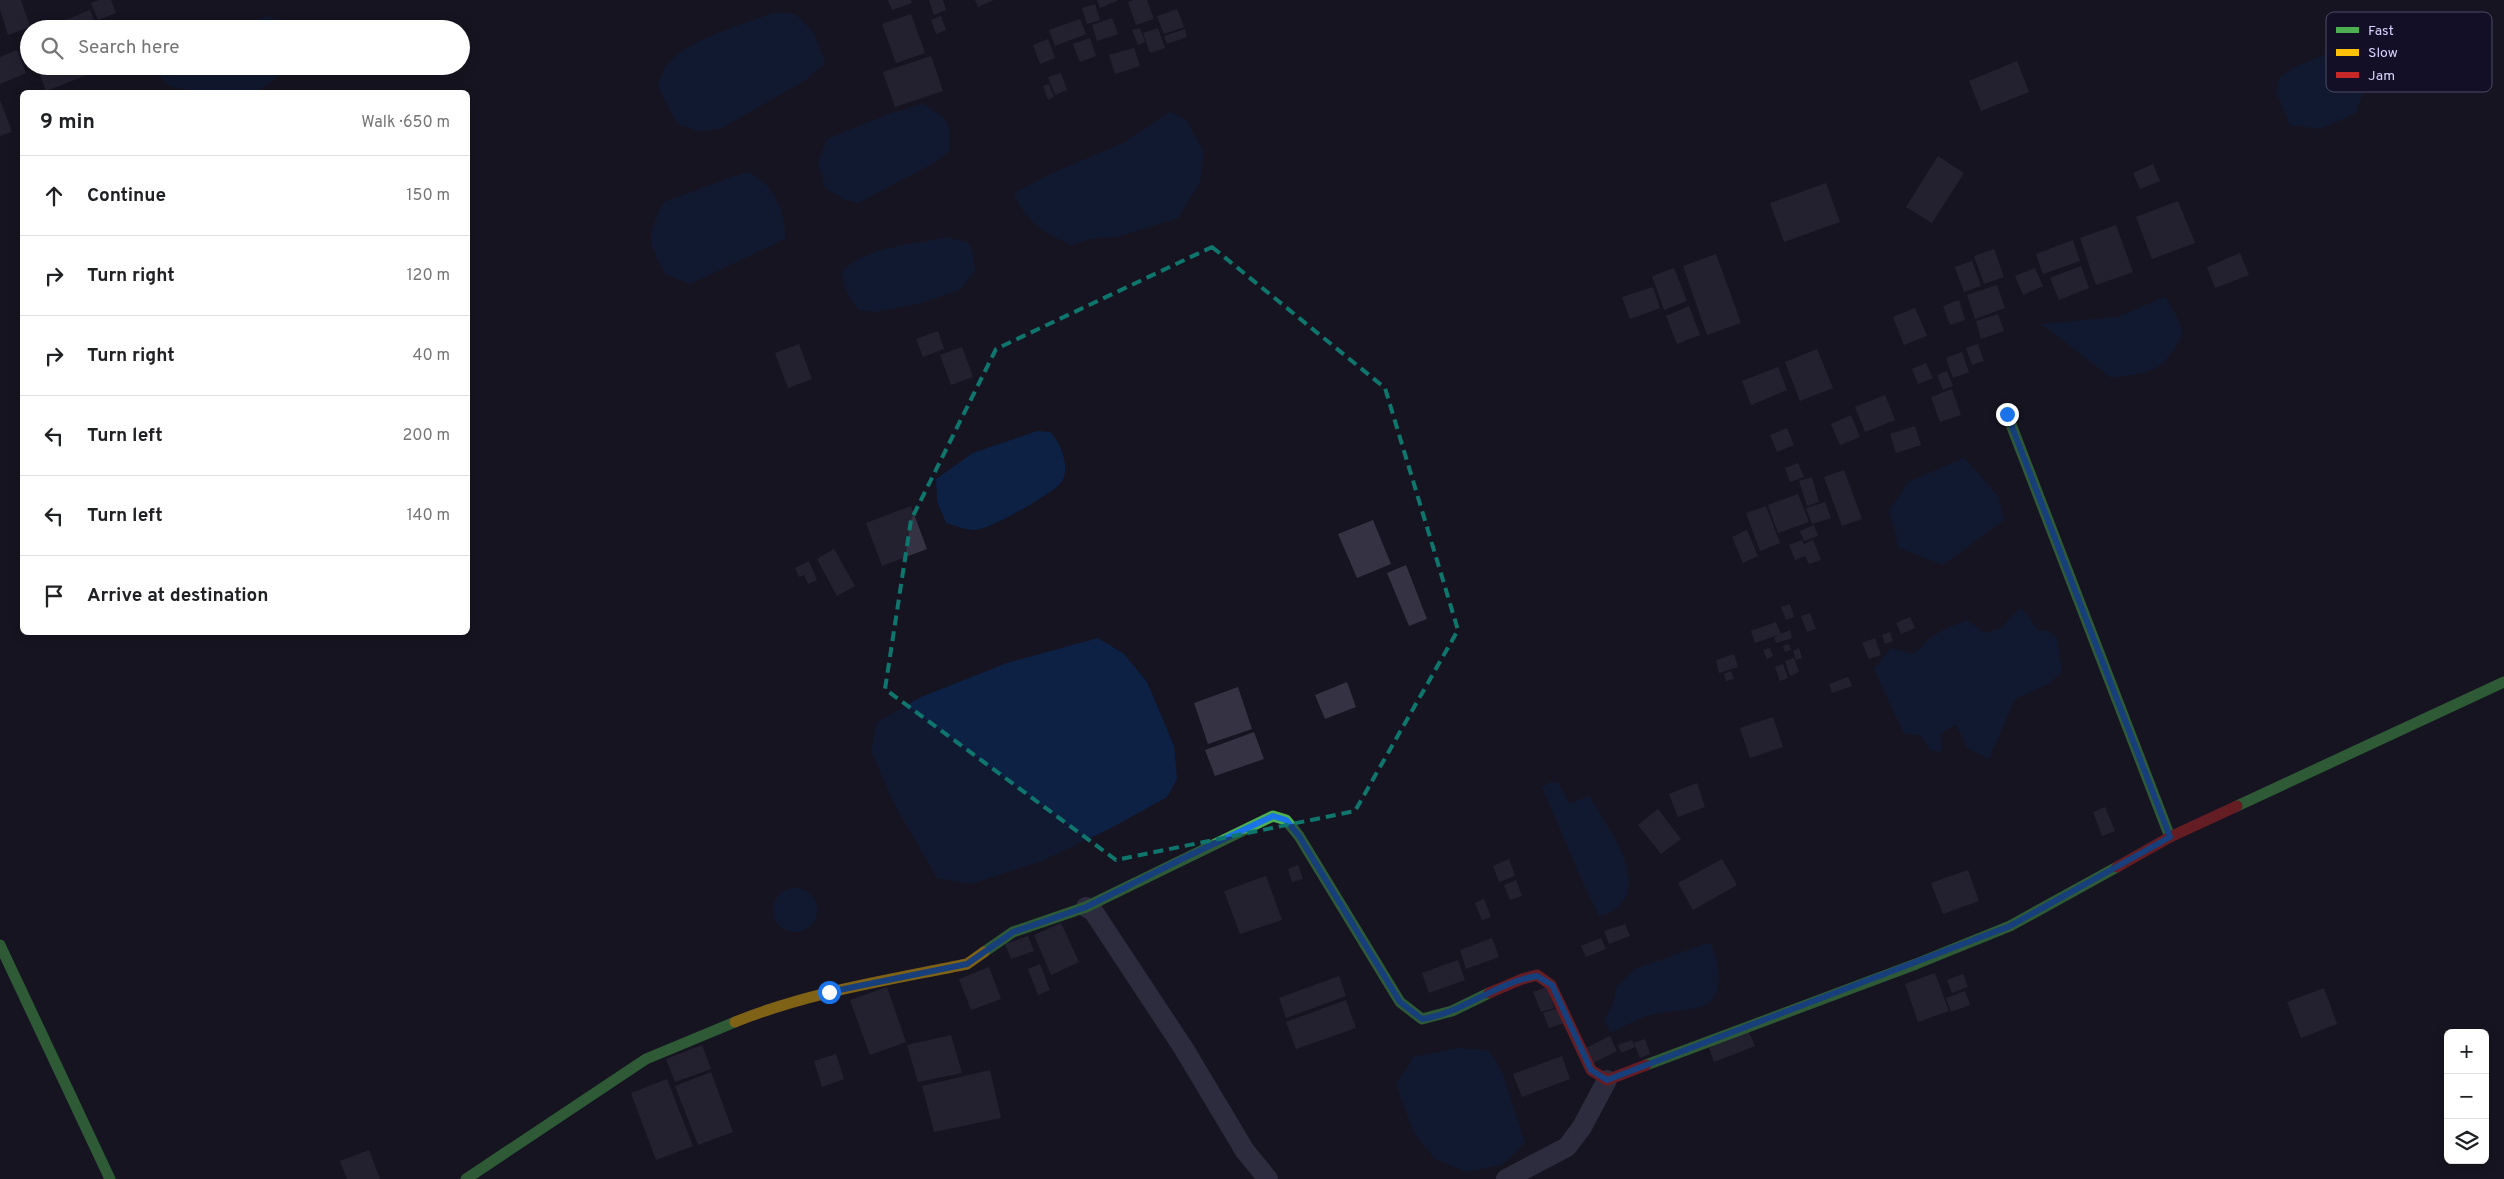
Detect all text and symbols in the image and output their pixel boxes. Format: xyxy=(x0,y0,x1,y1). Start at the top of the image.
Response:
legend xyxy=(2326,12,2492,92)
search box xyxy=(20,20,470,75)
text: Fast xyxy=(2368,23,2394,40)
icon: search xyxy=(38,34,66,62)
text: Search here xyxy=(78,36,180,60)
text: Slow xyxy=(2368,45,2398,62)
text: Jam xyxy=(2368,68,2395,85)
text: 9 min xyxy=(40,109,95,136)
text: Walk · 650 m xyxy=(361,113,450,133)
icon: ahead xyxy=(40,182,68,210)
text: Continue xyxy=(87,184,166,208)
text: 150 m xyxy=(407,186,450,206)
icon: right xyxy=(40,262,68,290)
text: Turn right xyxy=(87,264,175,288)
text: 120 m xyxy=(407,266,450,286)
icon: right xyxy=(40,342,68,370)
text: Turn right xyxy=(87,344,175,368)
text: 40 m xyxy=(412,346,450,366)
route end xyxy=(1996,403,2019,426)
icon: left xyxy=(40,422,68,450)
text: Turn left xyxy=(87,424,163,448)
text: 200 m xyxy=(402,426,450,446)
icon: left xyxy=(40,502,68,530)
text: Turn left xyxy=(87,504,163,528)
text: 140 m xyxy=(407,506,450,526)
icon: arrive xyxy=(40,582,68,610)
text: Arrive at destination xyxy=(87,584,268,608)
route start xyxy=(818,981,841,1004)
map controls xyxy=(2444,1029,2489,1164)
button: + xyxy=(2444,1029,2489,1074)
button: − xyxy=(2444,1074,2489,1119)
button: layers xyxy=(2444,1119,2489,1164)

